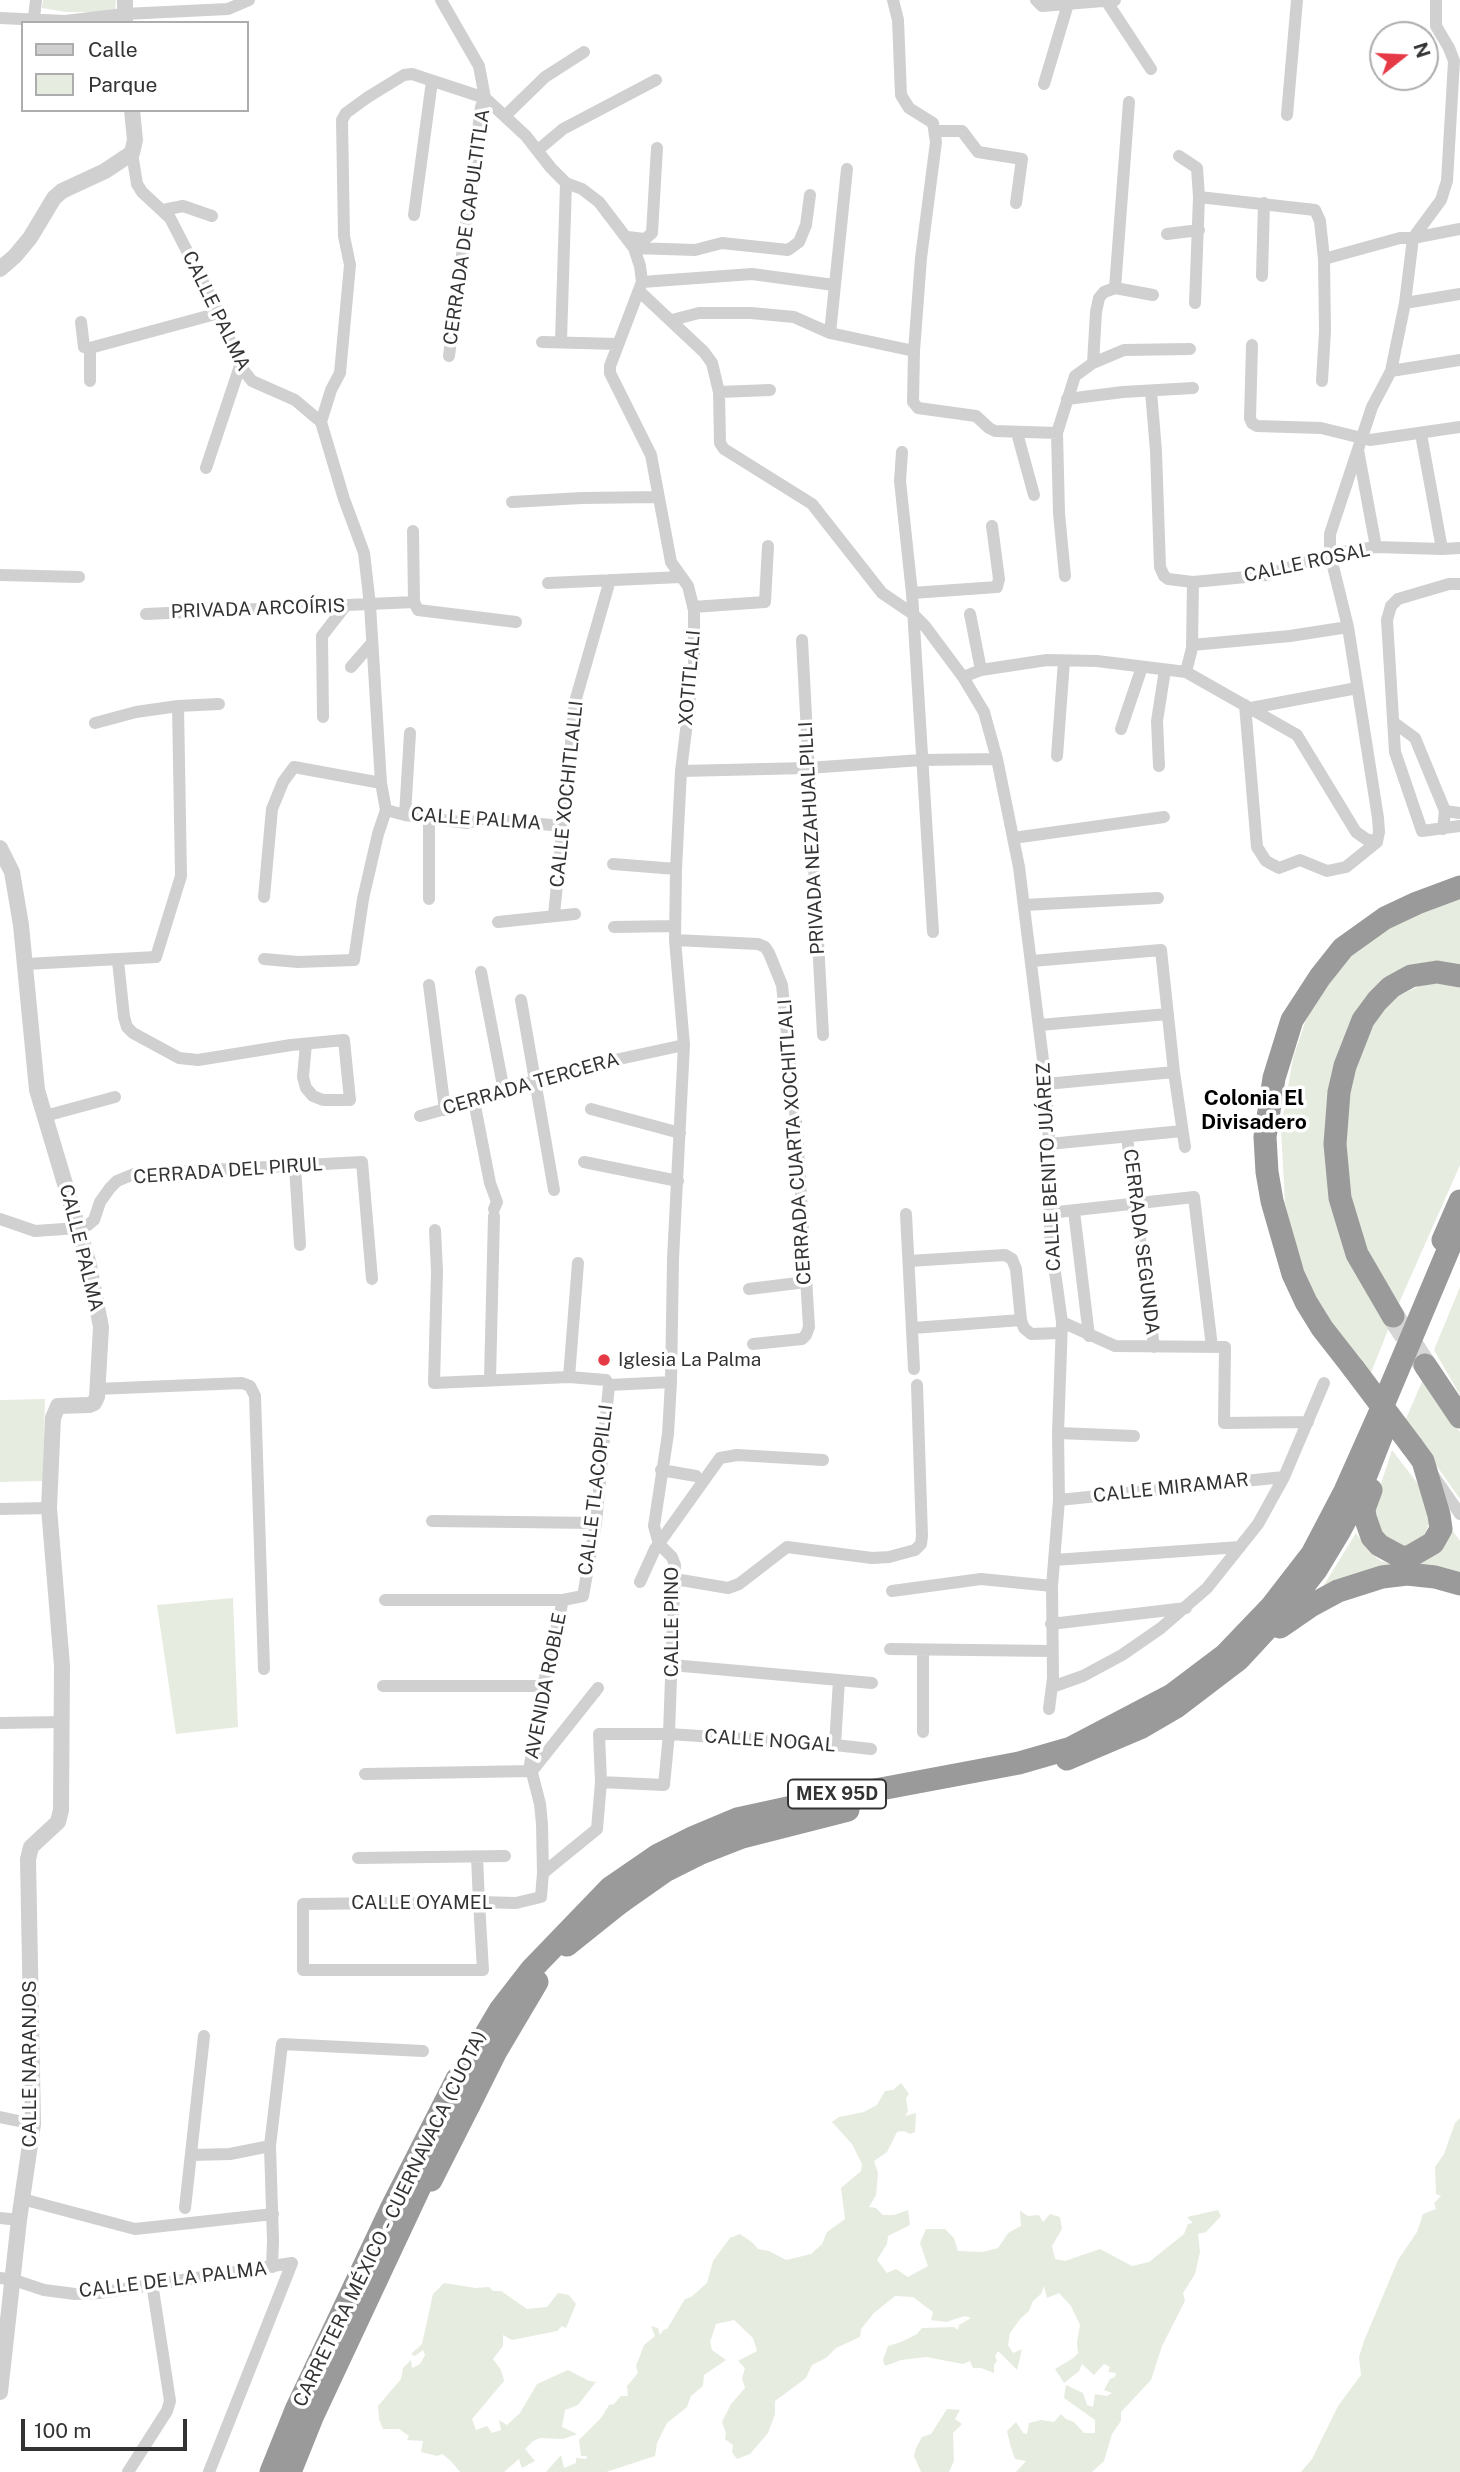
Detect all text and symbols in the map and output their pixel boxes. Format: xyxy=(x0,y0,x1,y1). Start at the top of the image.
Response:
legend xyxy=(21,21,248,112)
north arrow xyxy=(1369,21,1439,91)
text: Calle xyxy=(88,37,138,62)
text: N xyxy=(1409,40,1435,61)
text: Parque xyxy=(88,72,157,97)
street label: CERRADA DE CAPULTITLA xyxy=(439,107,495,347)
street label: CALLE PALMA xyxy=(177,247,255,375)
street label: CALLE ROSAL xyxy=(1242,539,1372,587)
street label: PRIVADA ARCOÍRIS xyxy=(170,595,346,623)
street label: XOTITLALI xyxy=(674,629,706,727)
street label: CALLE XOCHITLALLI xyxy=(546,700,588,888)
street label: PRIVADA NEZAHUALPILLI xyxy=(795,721,829,955)
street label: CALLE PALMA xyxy=(410,803,542,835)
street label: CERRADA CUARTA XOCHITLALI xyxy=(774,998,816,1286)
street label: CERRADA TERCERA xyxy=(440,1048,622,1120)
street label: CALLE BENITO JUÁREZ xyxy=(1032,1062,1066,1272)
district label: Colonia El Divisadero xyxy=(1201,1086,1307,1136)
street label: CERRADA SEGUNDA xyxy=(1118,1148,1164,1336)
street label: CERRADA DEL PIRUL xyxy=(132,1153,324,1189)
street label: CALLE PALMA xyxy=(54,1182,108,1314)
place label: Iglesia La Palma xyxy=(618,1349,761,1371)
marker: Iglesia La Palma xyxy=(596,1352,612,1368)
street label: CALLE TLACOPILLI xyxy=(574,1403,618,1577)
street label: CALLE MIRAMAR xyxy=(1092,1468,1250,1508)
street label: CALLE PINO xyxy=(661,1567,683,1677)
street label: AVENIDA ROBLE xyxy=(521,1611,571,1761)
street label: CALLE NOGAL xyxy=(704,1725,836,1757)
road number: MEX 95D xyxy=(788,1779,886,1808)
street label: CALLE OYAMEL xyxy=(351,1892,493,1914)
street label: CALLE NARANJOS xyxy=(19,1980,41,2148)
street label: CARRETERA MÉXICO - CUERNAVACA (CUOTA) xyxy=(289,2027,491,2411)
street label: CALLE DE LA PALMA xyxy=(78,2257,268,2303)
scale bar xyxy=(24,2406,191,2450)
text: 100 m xyxy=(34,2418,91,2443)

